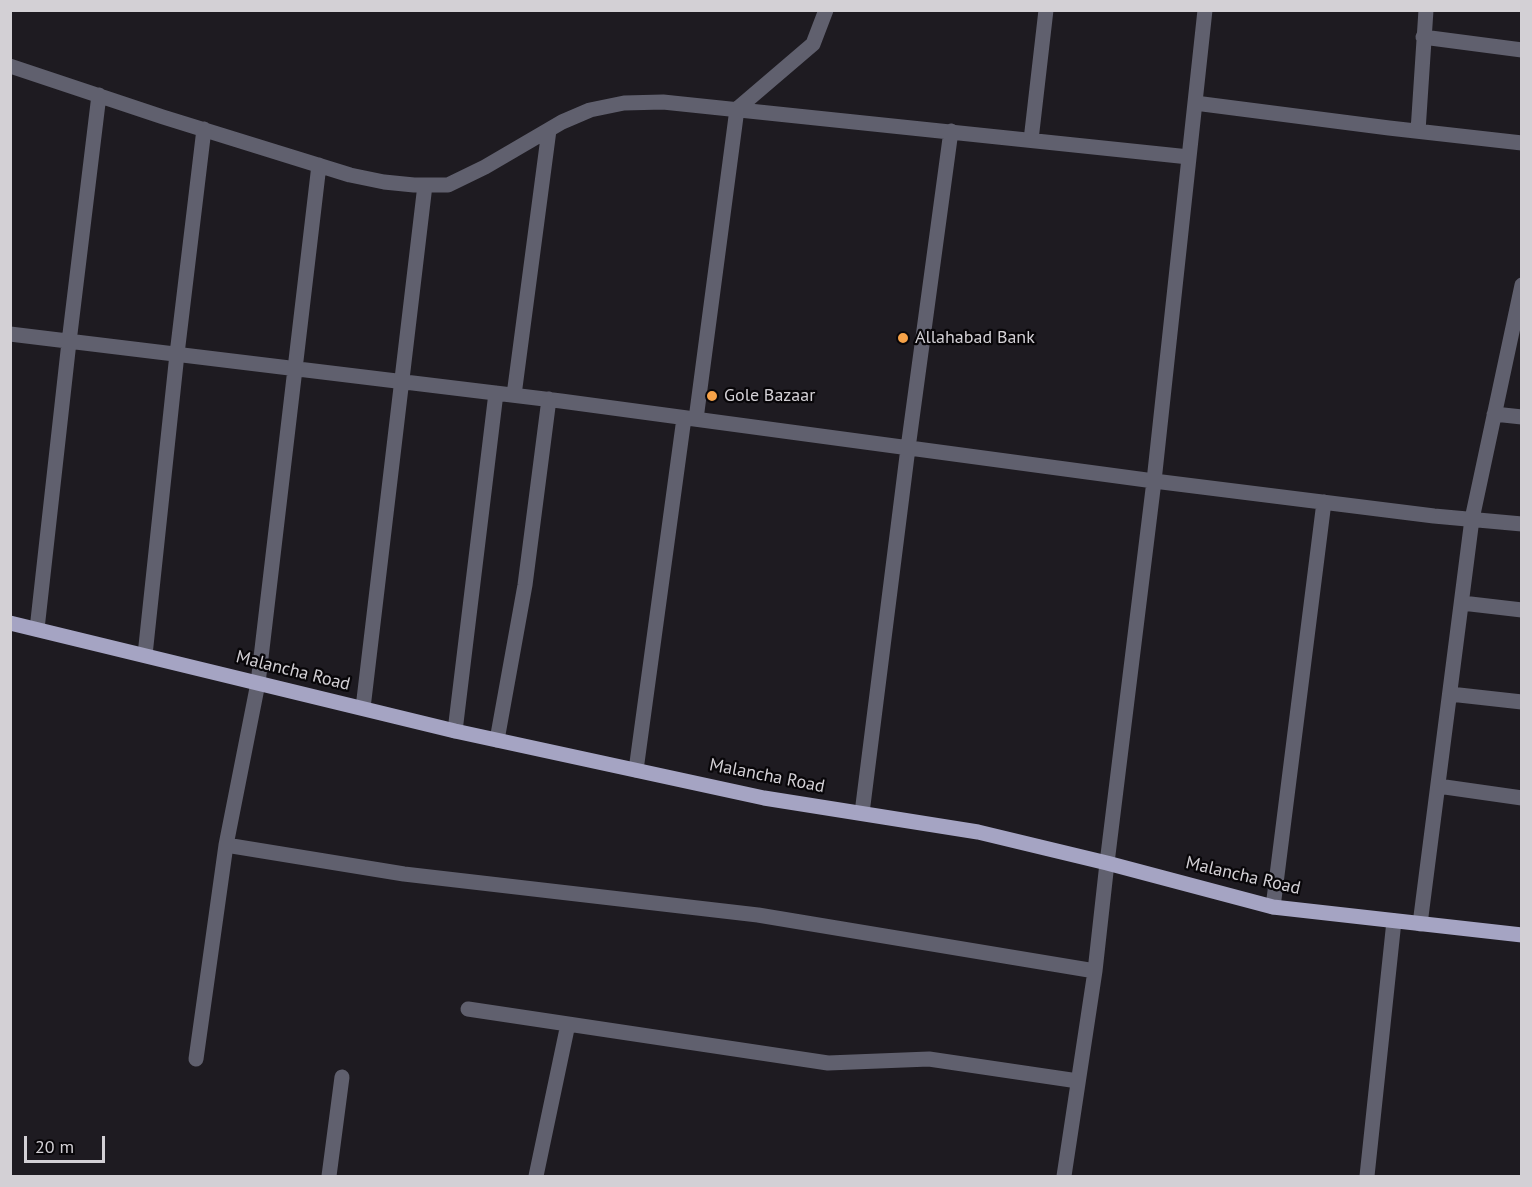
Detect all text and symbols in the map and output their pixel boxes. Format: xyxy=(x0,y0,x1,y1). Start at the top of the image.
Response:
place label: Allahabad Bank xyxy=(915,327,1035,349)
marker: Allahabad Bank xyxy=(896,331,910,345)
place label: Gole Bazaar xyxy=(724,385,815,407)
marker: Gole Bazaar xyxy=(705,389,719,403)
street label: Malancha Road xyxy=(234,646,352,696)
street label: Malancha Road xyxy=(708,754,826,798)
street label: Malancha Road xyxy=(1184,852,1302,900)
scale bar xyxy=(27,1124,108,1162)
text: 20 m xyxy=(35,1135,74,1158)

